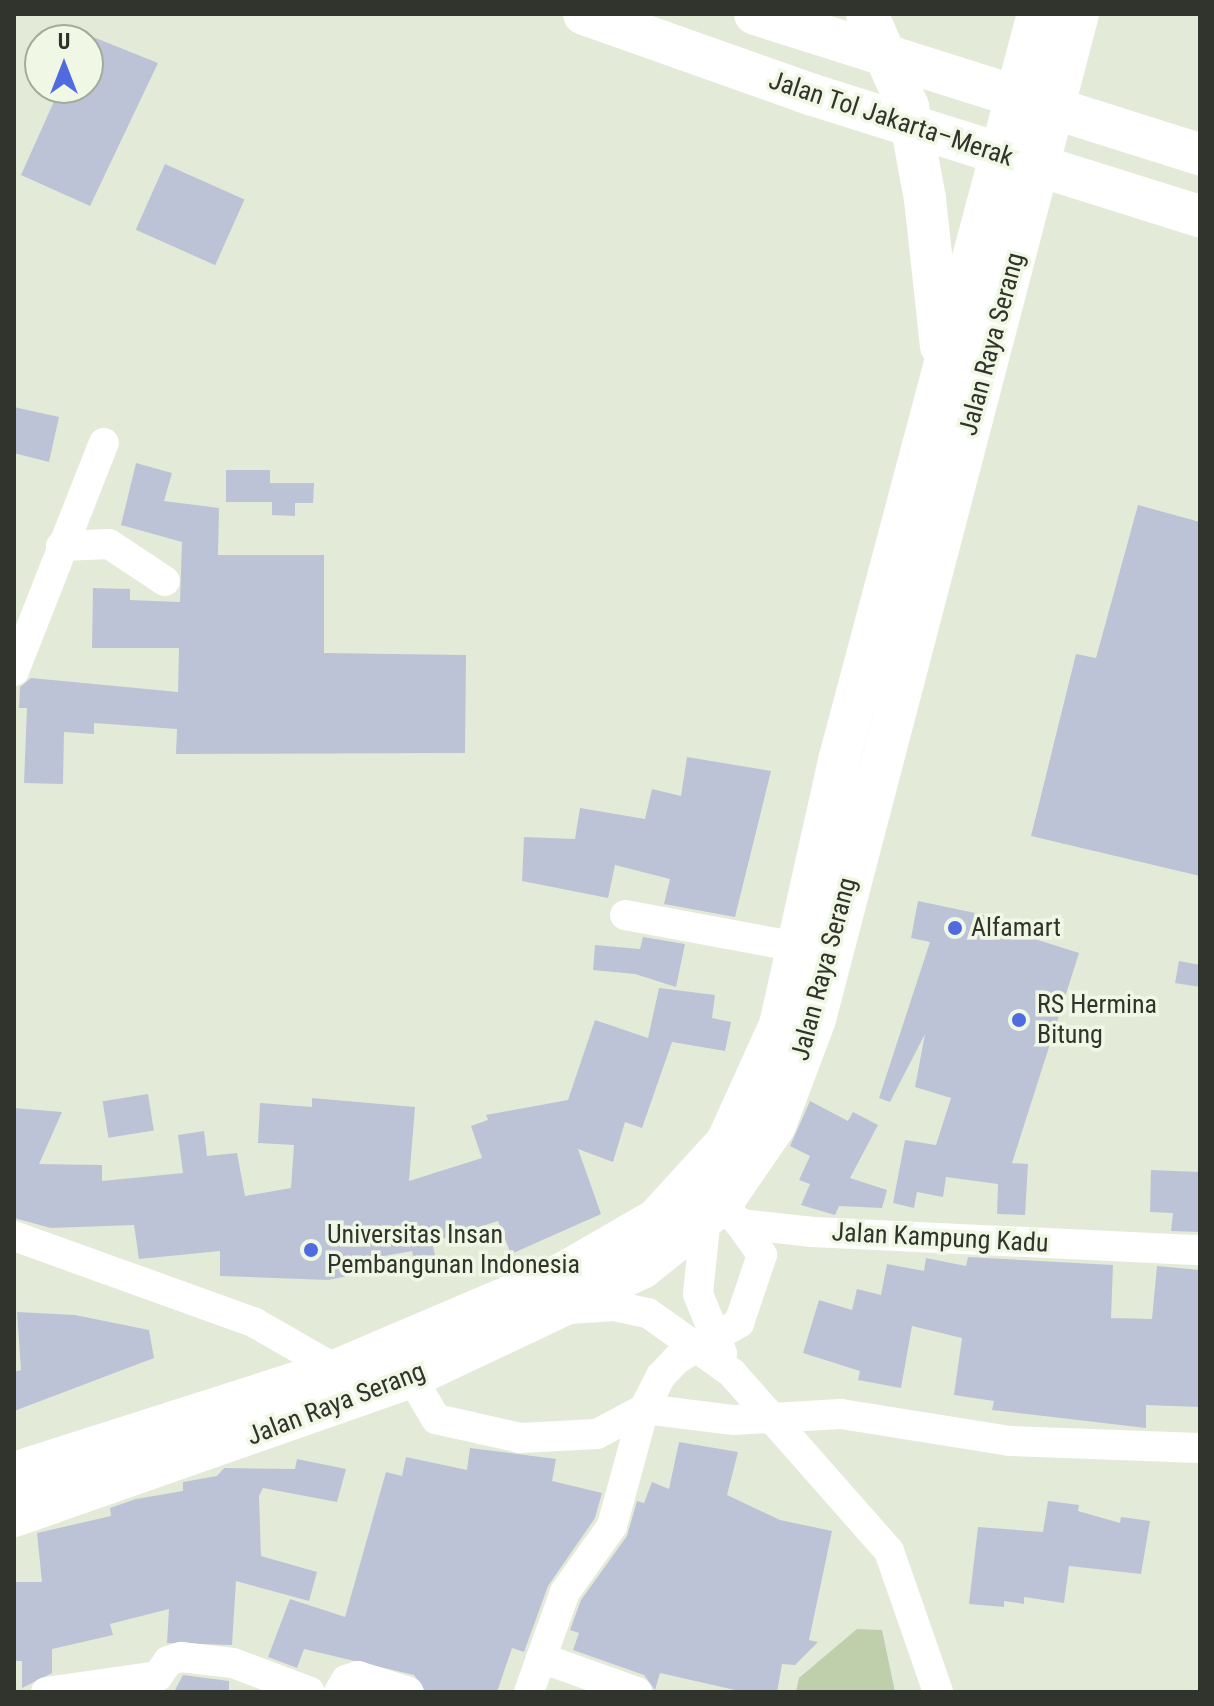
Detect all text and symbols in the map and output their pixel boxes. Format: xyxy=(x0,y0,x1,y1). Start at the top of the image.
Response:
north arrow xyxy=(24,24,104,104)
text: U xyxy=(58,29,70,54)
street label: Jalan Tol Jakarta–Merak xyxy=(765,65,1017,173)
street label: Jalan Raya Serang xyxy=(953,249,1031,439)
street label: Jalan Raya Serang xyxy=(785,874,863,1064)
place label: Alfamart xyxy=(971,912,1061,944)
marker: Alfamart xyxy=(946,919,964,937)
place label: RS Hermina Bitung xyxy=(1037,989,1157,1050)
marker: RS Hermina Bitung xyxy=(1008,1009,1030,1031)
street label: Jalan Kampung Kadu xyxy=(831,1217,1049,1259)
place label: Universitas Insan Pembangunan Indonesia xyxy=(327,1219,580,1280)
marker: Universitas Insan Pembangunan Indonesia xyxy=(302,1241,320,1259)
street label: Jalan Raya Serang xyxy=(243,1356,429,1452)

